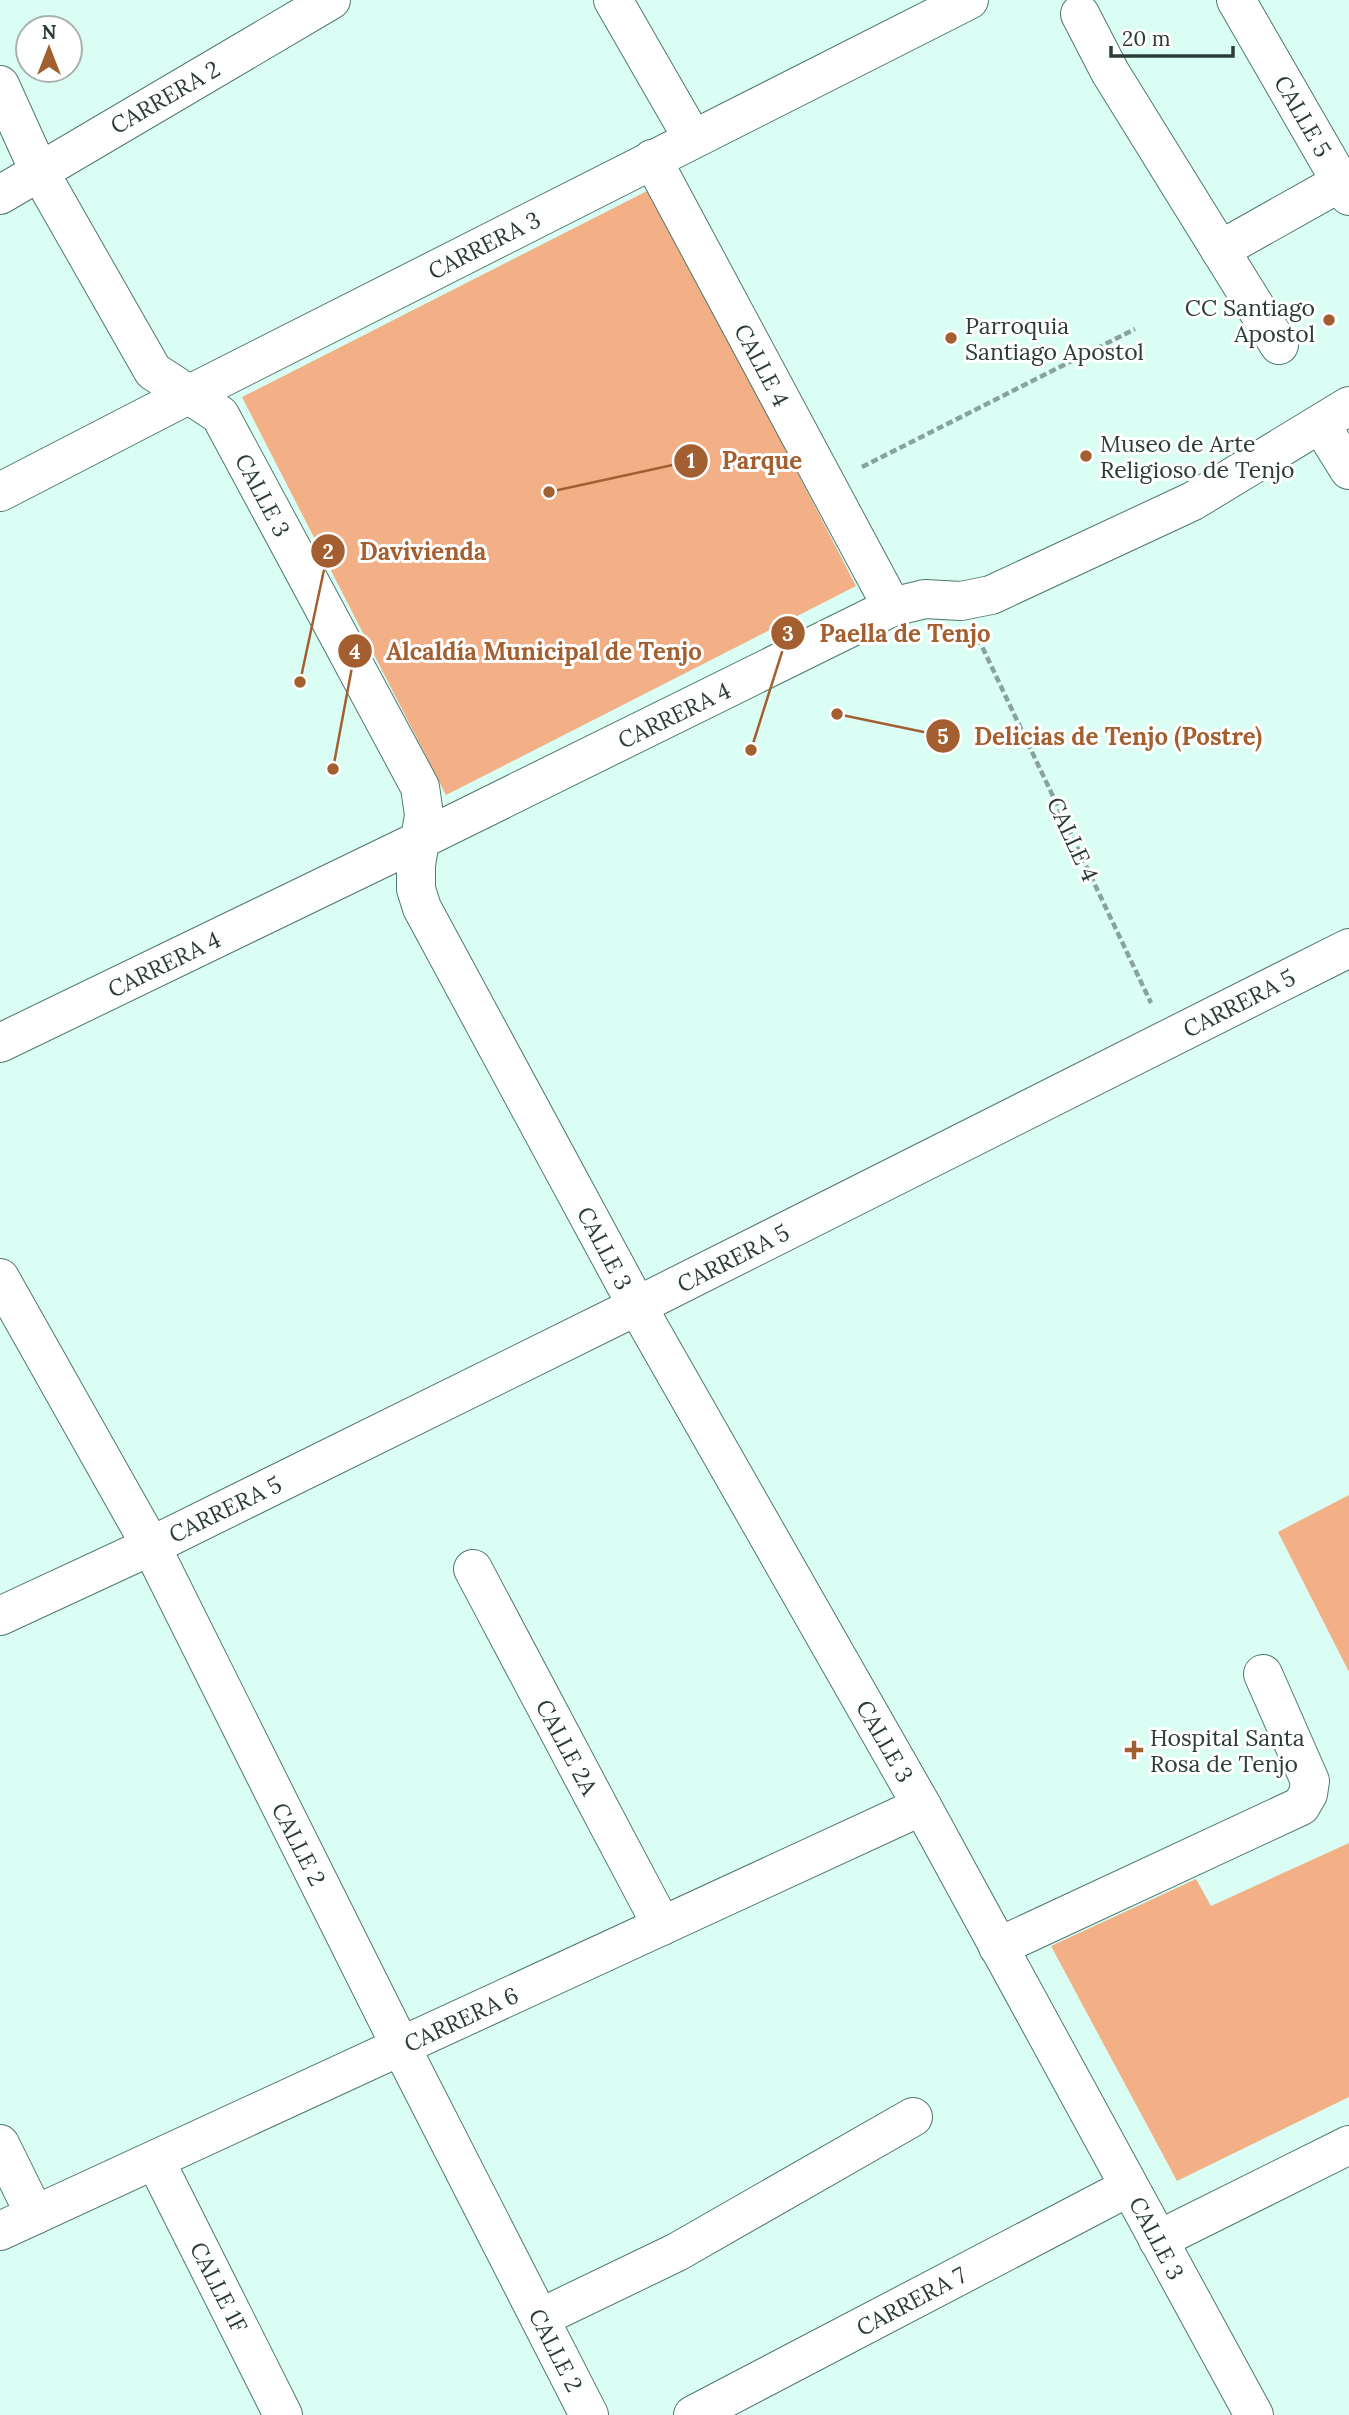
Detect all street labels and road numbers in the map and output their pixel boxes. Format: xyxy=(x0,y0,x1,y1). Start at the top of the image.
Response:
street label: CARRERA 2 xyxy=(105,54,225,140)
street label: CALLE 5 xyxy=(1268,70,1338,162)
street label: CARRERA 3 xyxy=(423,204,545,286)
street label: CALLE 4 xyxy=(728,319,796,411)
street label: CALLE 3 xyxy=(229,448,297,542)
street label: CARRERA 4 xyxy=(613,675,735,755)
street label: CALLE 4 xyxy=(1041,792,1105,886)
street label: CARRERA 4 xyxy=(103,924,225,1004)
street label: CARRERA 5 xyxy=(1178,962,1300,1044)
street label: CALLE 3 xyxy=(571,1201,639,1295)
street label: CARRERA 5 xyxy=(672,1217,794,1299)
street label: CARRERA 5 xyxy=(164,1469,286,1549)
street label: CALLE 2A xyxy=(530,1694,604,1800)
street label: CALLE 3 xyxy=(850,1695,920,1787)
street label: CALLE 2 xyxy=(266,1798,332,1890)
street label: CARRERA 6 xyxy=(399,1980,523,2058)
street label: CALLE 3 xyxy=(1123,2191,1191,2285)
street label: CALLE 1F xyxy=(184,2237,254,2338)
street label: CARRERA 7 xyxy=(851,2260,971,2342)
street label: CALLE 2 xyxy=(523,2304,589,2396)

